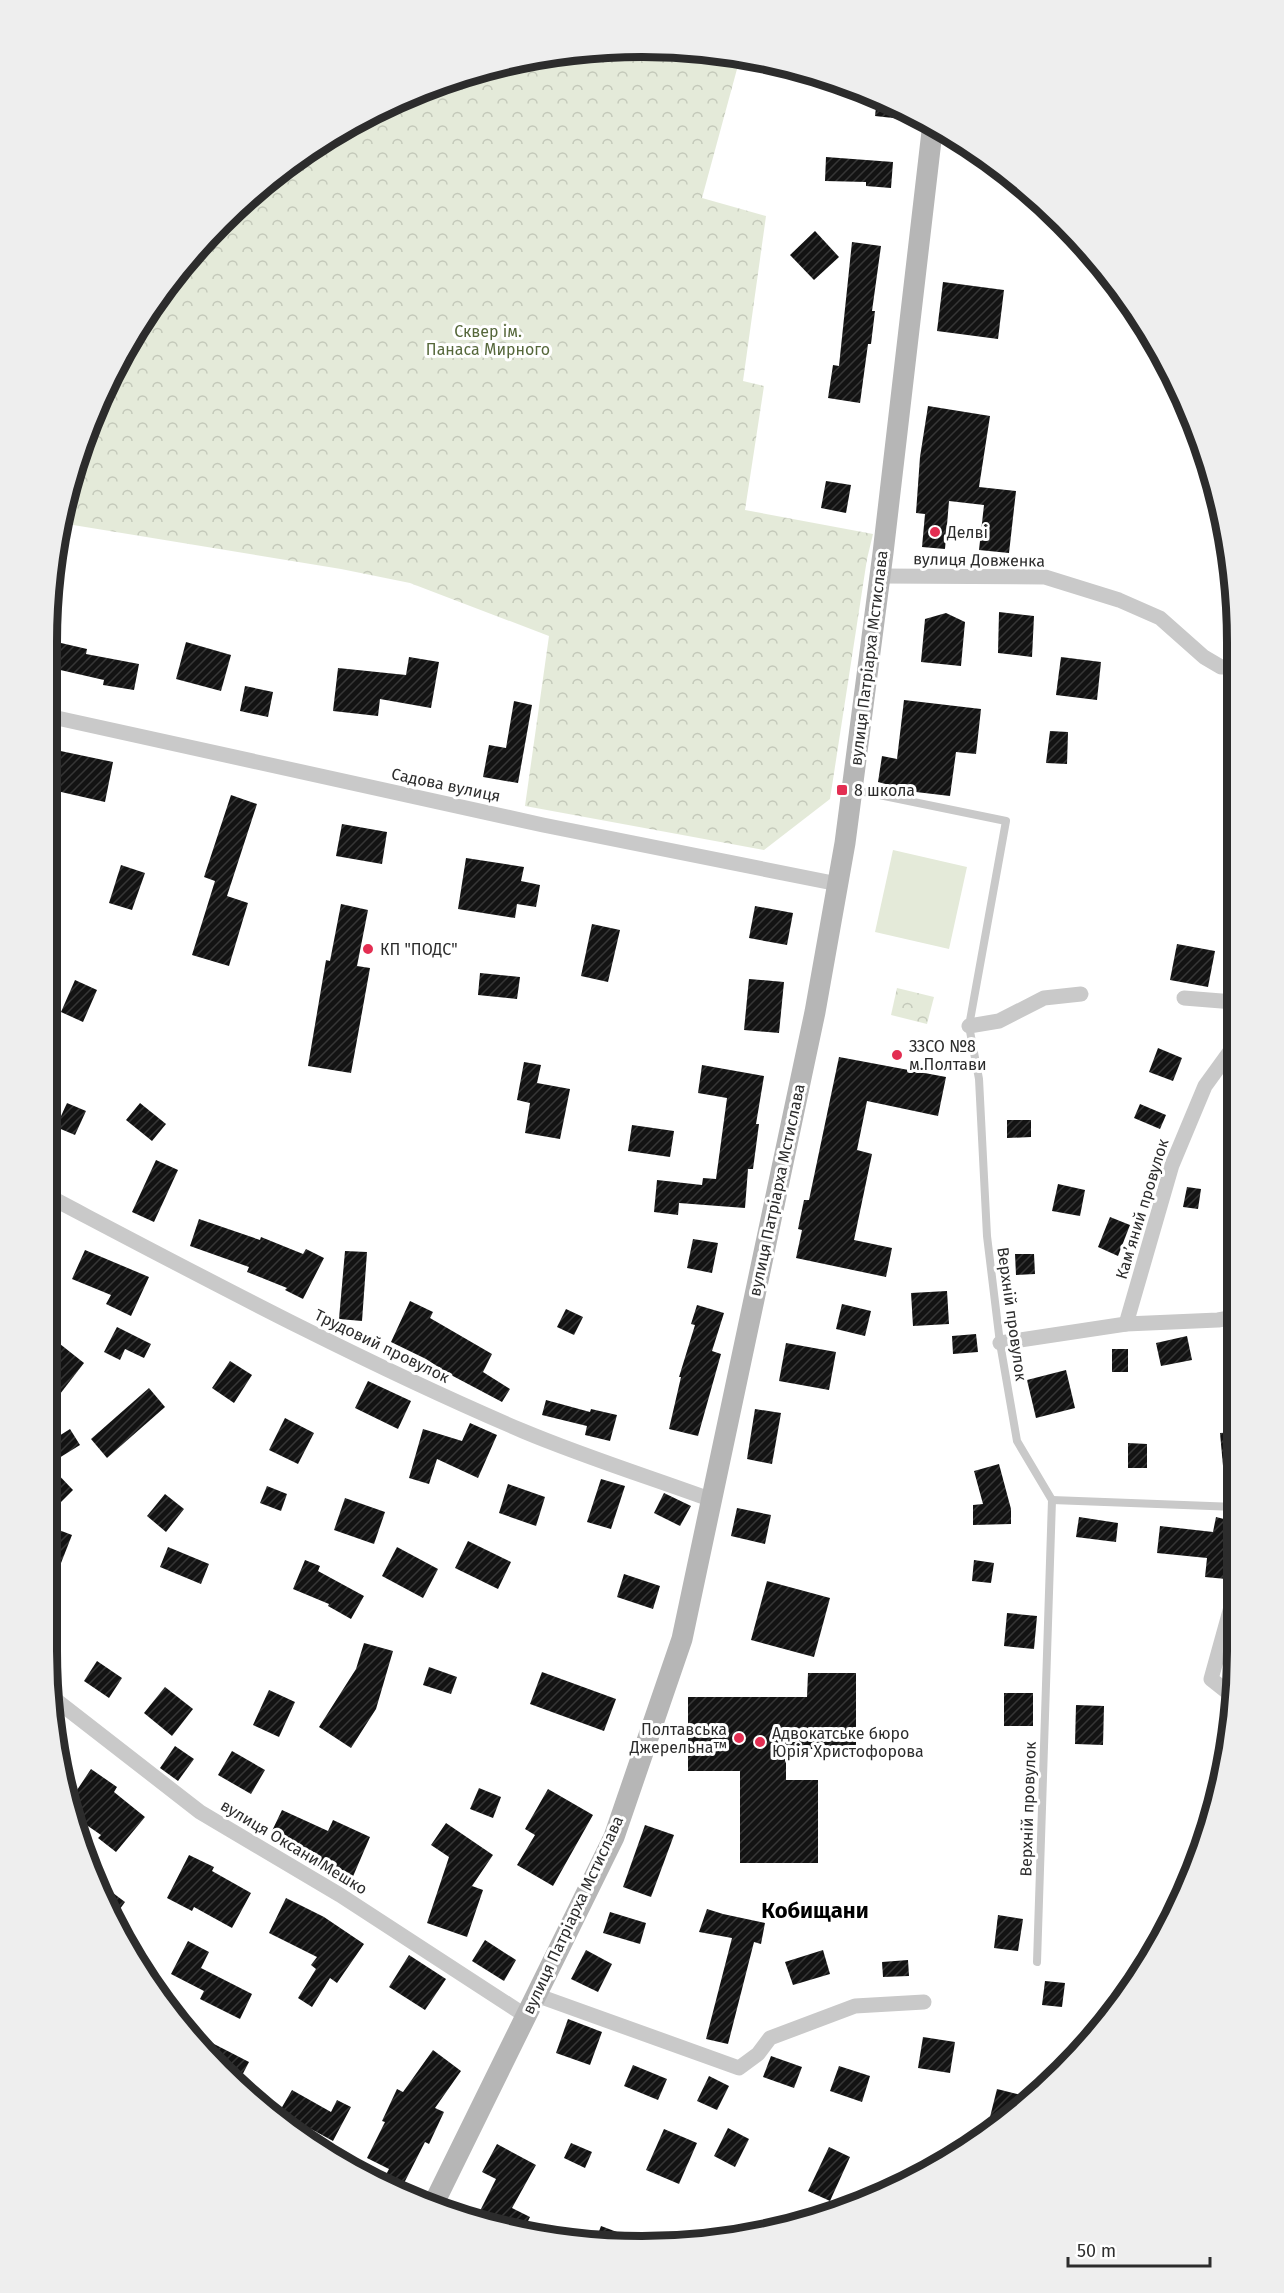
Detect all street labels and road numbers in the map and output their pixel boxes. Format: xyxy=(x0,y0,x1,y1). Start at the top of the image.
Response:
street label: вулиця Патріарха Мстислава xyxy=(846,549,892,767)
street label: вулиця Довженка xyxy=(913,549,1045,571)
street label: Садова вулиця xyxy=(390,764,502,806)
street label: вулиця Патріарха Мстислава xyxy=(745,1082,809,1298)
street label: Камʼяний провулок xyxy=(1112,1136,1173,1281)
street label: Верхній провулок xyxy=(993,1246,1031,1383)
street label: Трудовий провулок xyxy=(311,1305,453,1387)
street label: Верхній провулок xyxy=(1016,1740,1040,1877)
street label: вулиця Оксани Мешко xyxy=(217,1796,371,1898)
street label: вулиця Патріарха Мстислава xyxy=(519,1813,627,2017)

